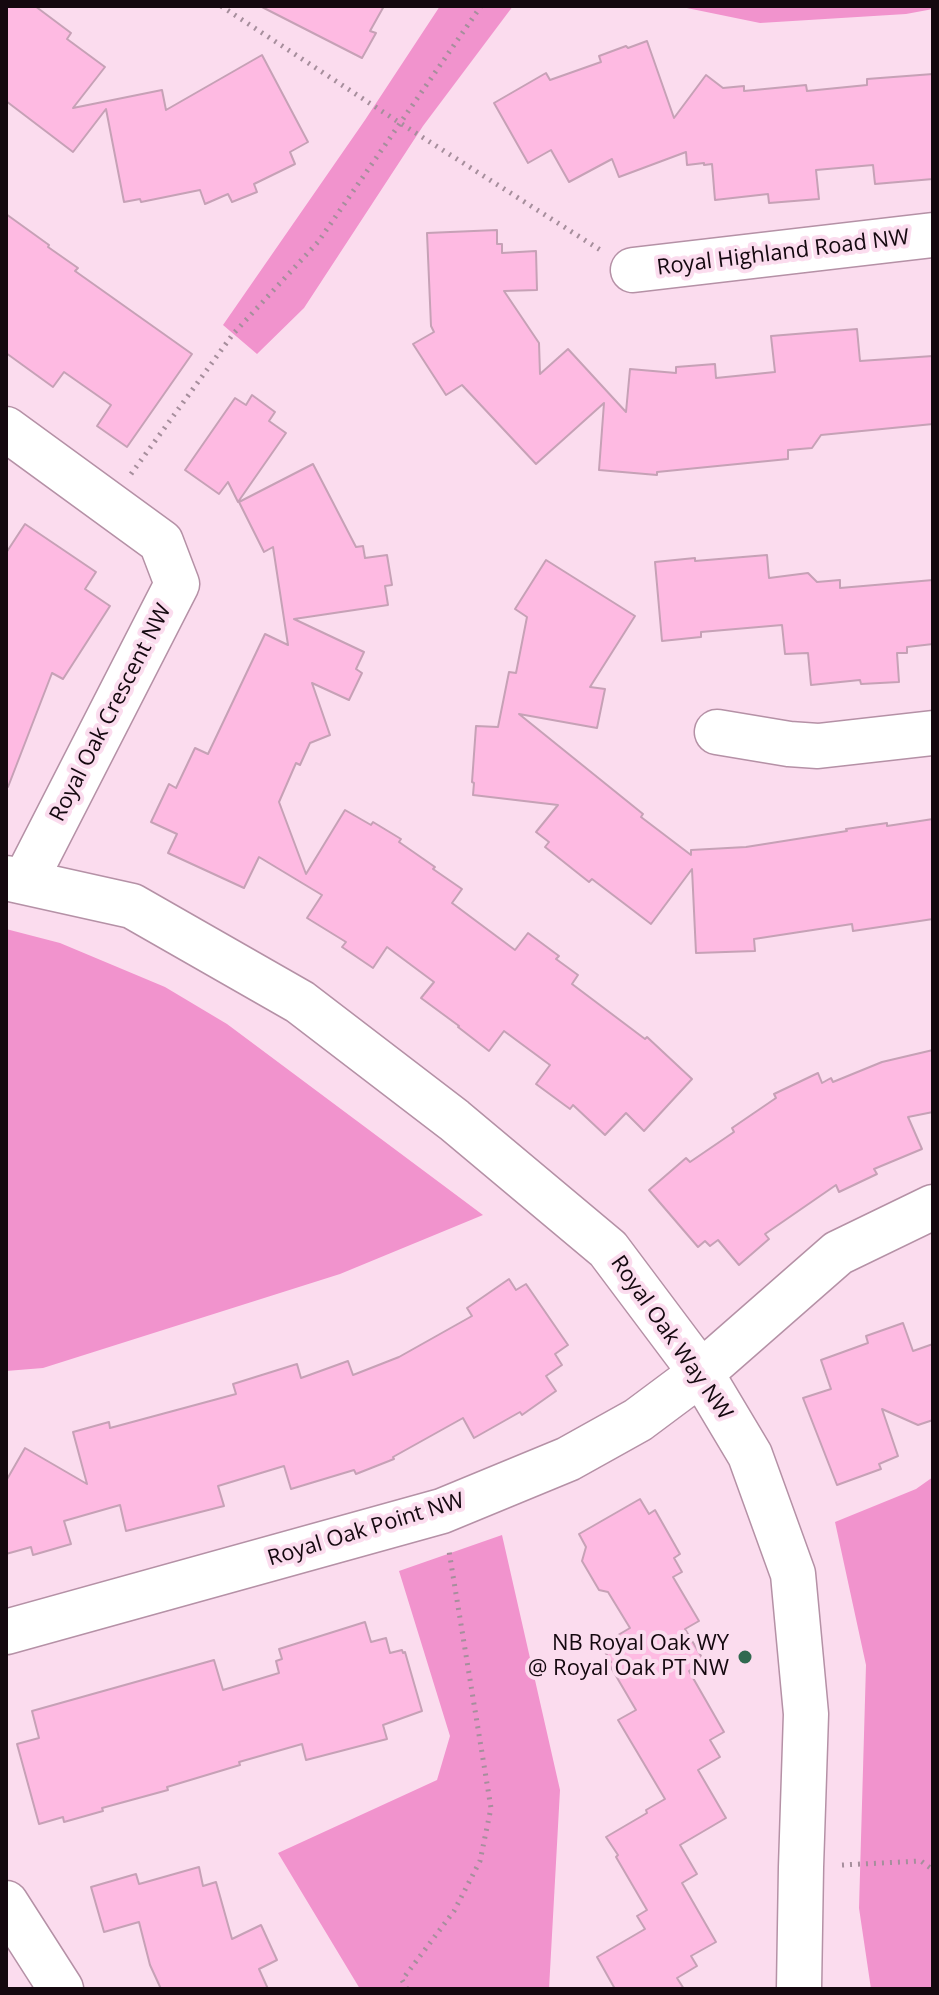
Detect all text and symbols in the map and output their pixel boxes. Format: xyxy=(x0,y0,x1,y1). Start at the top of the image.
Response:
street label: Royal Highland Road NW xyxy=(655,224,911,282)
street label: Royal Oak Crescent NW xyxy=(45,600,177,826)
street label: Royal Oak Way NW xyxy=(605,1251,737,1425)
street label: Royal Oak Point NW xyxy=(265,1488,467,1572)
place label: NB Royal Oak WY @ Royal Oak PT NW xyxy=(528,1631,729,1682)
marker: NB Royal Oak WY @ Royal Oak PT NW xyxy=(736,1648,754,1666)

